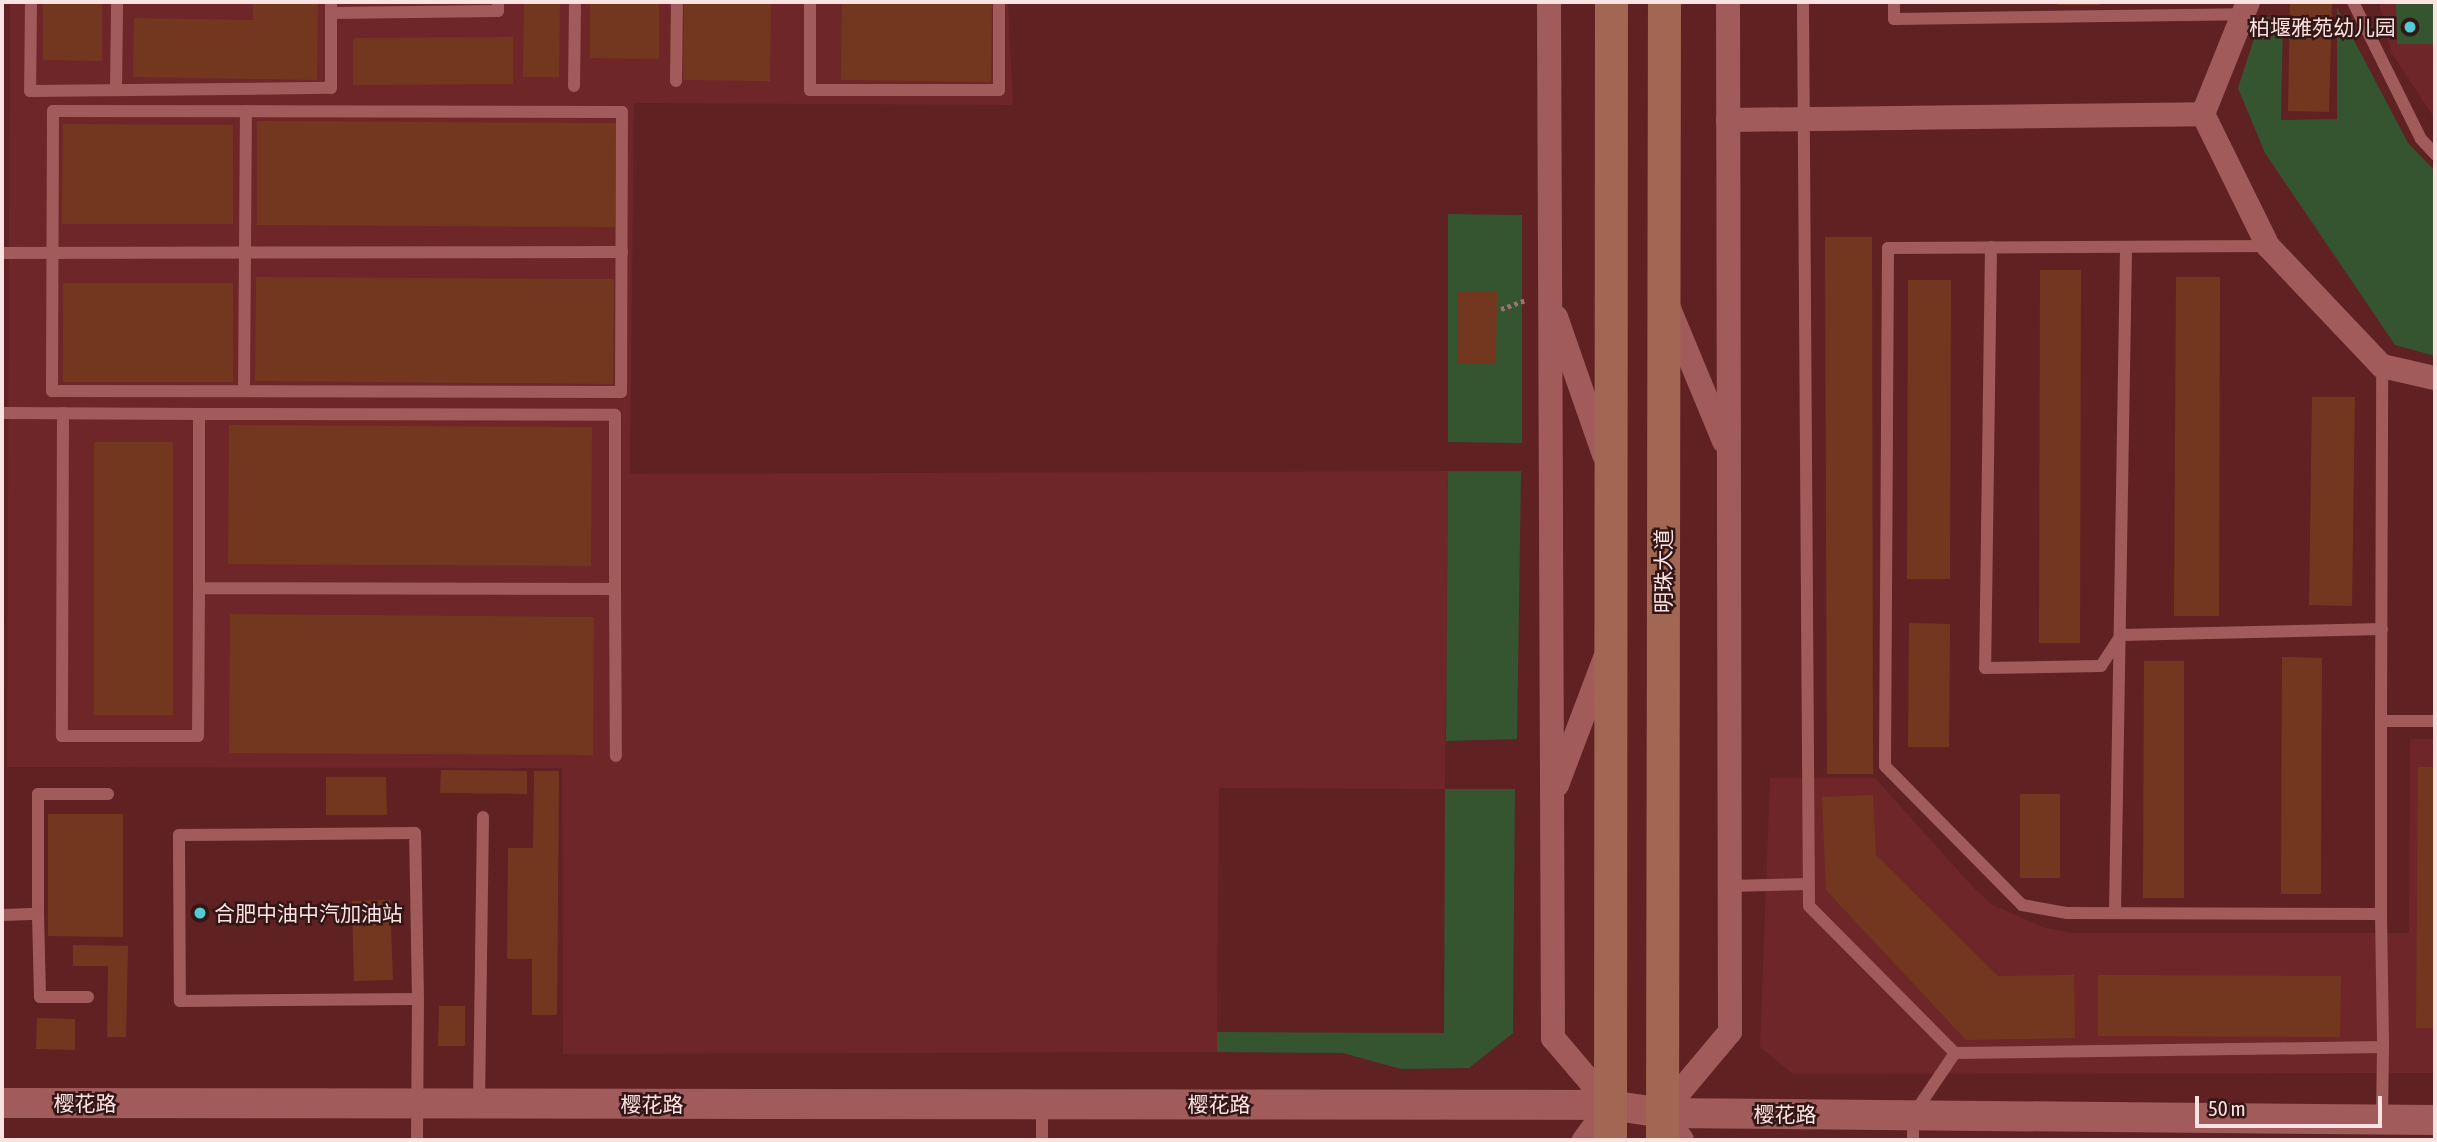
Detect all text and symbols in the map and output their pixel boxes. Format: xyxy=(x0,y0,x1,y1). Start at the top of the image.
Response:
place label: 柏堰雅苑幼儿园 xyxy=(2249,14,2396,40)
marker: 柏堰雅苑幼儿园 xyxy=(2402,19,2418,35)
street label: 明珠大道 xyxy=(1650,529,1676,613)
place label: 合肥中油中汽加油站 xyxy=(214,900,403,926)
marker: 合肥中油中汽加油站 xyxy=(192,905,208,921)
scale bar xyxy=(2199,1082,2386,1126)
street label: 樱花路 xyxy=(54,1090,116,1116)
street label: 樱花路 xyxy=(621,1091,683,1117)
street label: 樱花路 xyxy=(1188,1091,1250,1117)
text: 50 m xyxy=(2208,1096,2246,1120)
street label: 樱花路 xyxy=(1754,1101,1816,1127)

